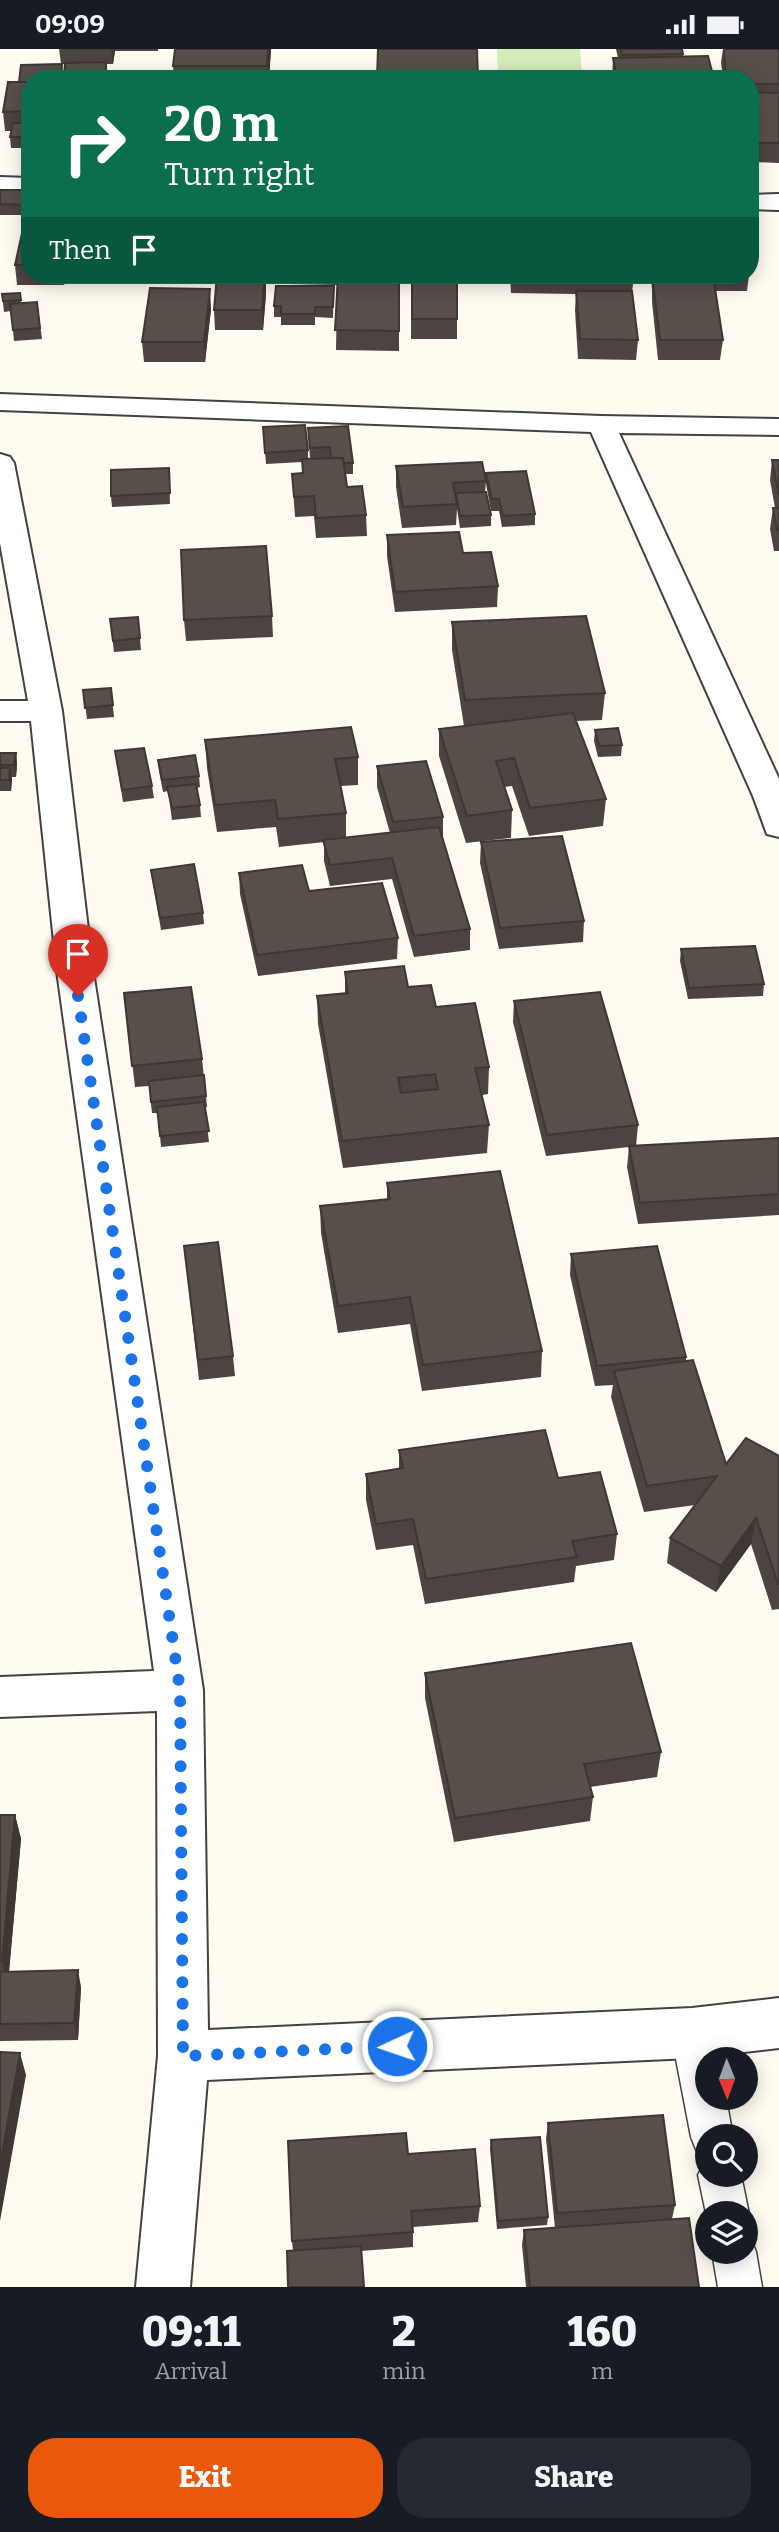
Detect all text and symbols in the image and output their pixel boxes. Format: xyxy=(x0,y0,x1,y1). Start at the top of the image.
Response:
text: 09:09 xyxy=(35,9,105,40)
text: 20 m xyxy=(164,95,278,154)
icon: right xyxy=(49,98,140,189)
text: Turn right xyxy=(164,155,315,193)
icon: arrive xyxy=(125,231,163,269)
text: Then xyxy=(49,235,111,266)
pin xyxy=(48,924,108,996)
icon: arrive xyxy=(59,935,97,973)
position arrow xyxy=(360,2009,434,2083)
north arrow xyxy=(695,2047,758,2111)
map controls xyxy=(695,2047,758,2264)
button: search xyxy=(695,2124,758,2187)
button: layers xyxy=(695,2201,758,2264)
text: 09:11 xyxy=(142,2307,241,2357)
text: 2 xyxy=(392,2307,416,2357)
text: 160 xyxy=(567,2307,637,2357)
text: Arrival xyxy=(155,2357,228,2385)
text: min xyxy=(382,2357,426,2385)
text: m xyxy=(591,2357,613,2385)
button: Exit xyxy=(28,2438,383,2518)
button: Share xyxy=(397,2438,751,2518)

